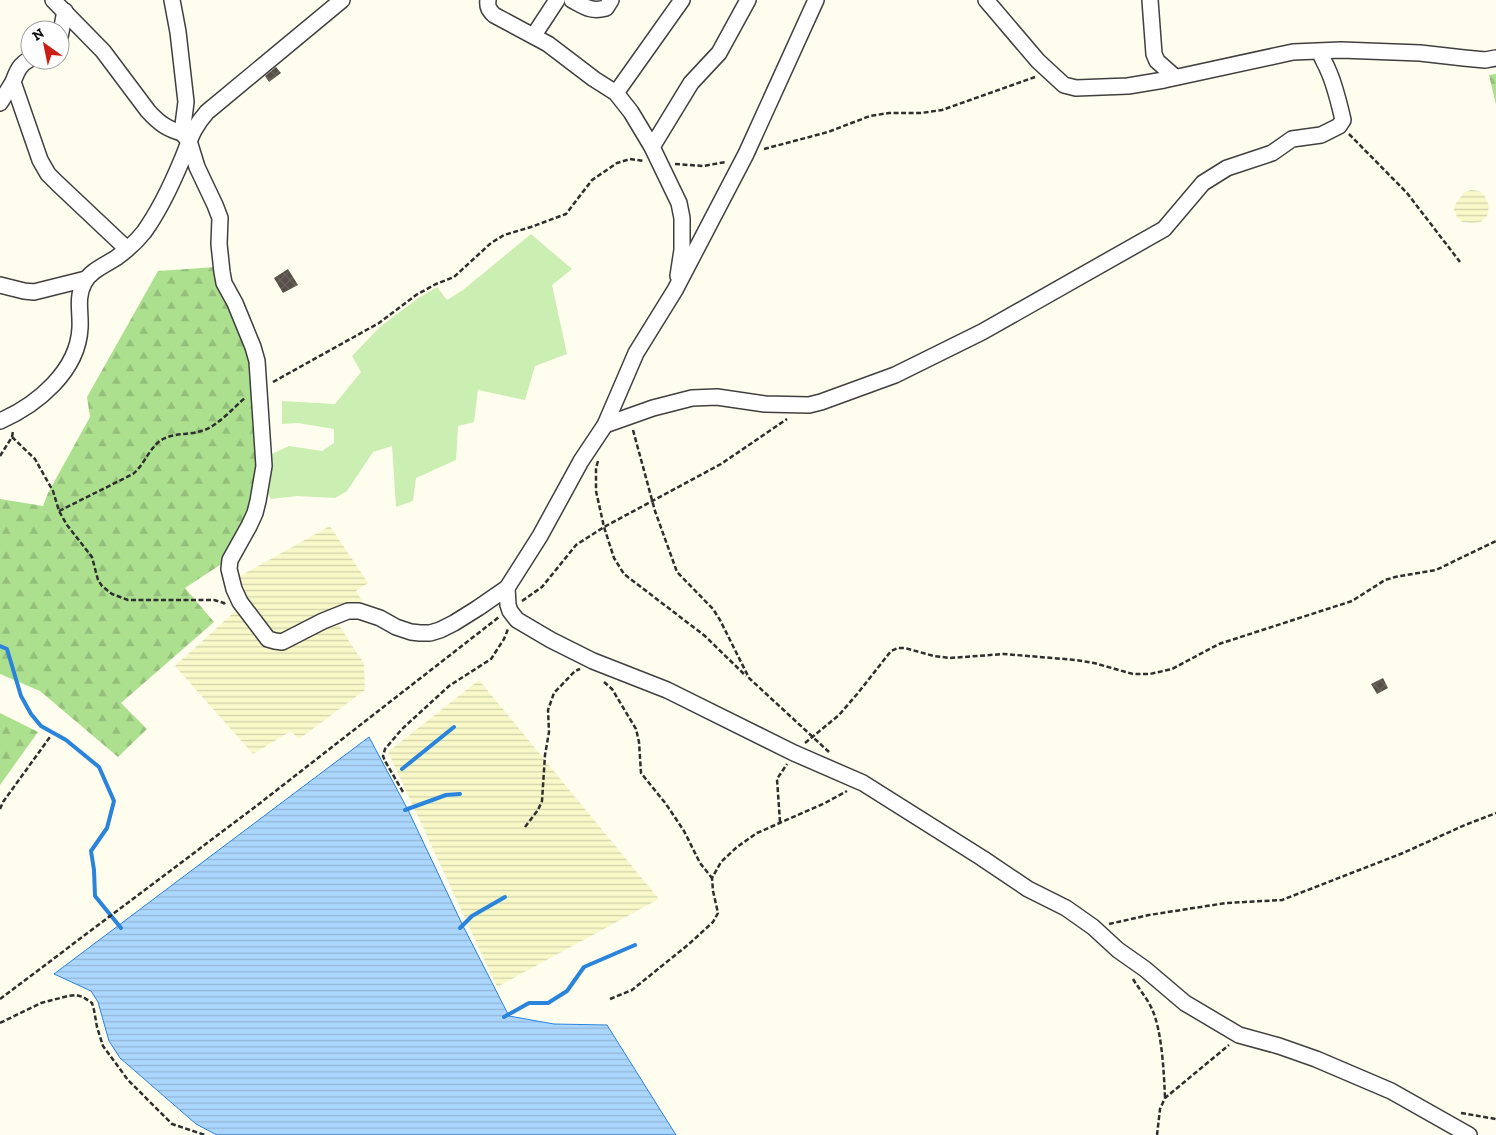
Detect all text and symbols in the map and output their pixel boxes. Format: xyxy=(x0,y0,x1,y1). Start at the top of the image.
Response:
north arrow xyxy=(20,20,70,70)
text: N xyxy=(29,24,48,45)

